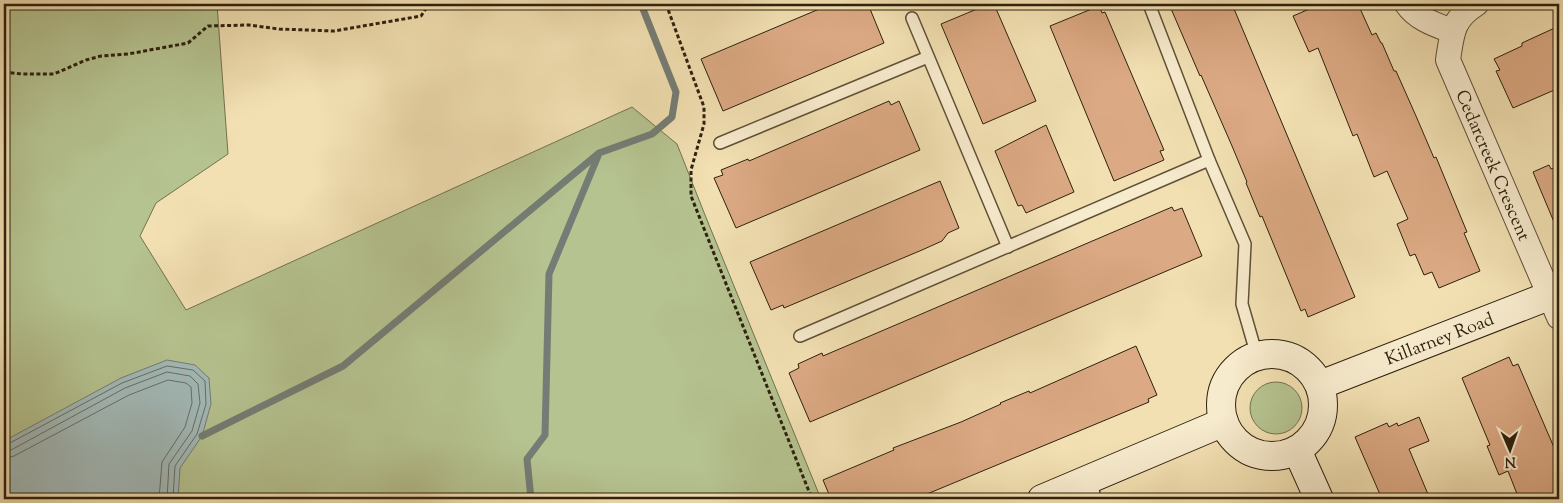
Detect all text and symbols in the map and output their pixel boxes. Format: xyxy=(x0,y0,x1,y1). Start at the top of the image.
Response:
street label: Cedarcreek Crescent xyxy=(1447,86,1536,246)
street label: Killarney Road xyxy=(1382,307,1498,373)
north arrow xyxy=(1486,426,1536,476)
text: N xyxy=(1504,451,1516,471)

